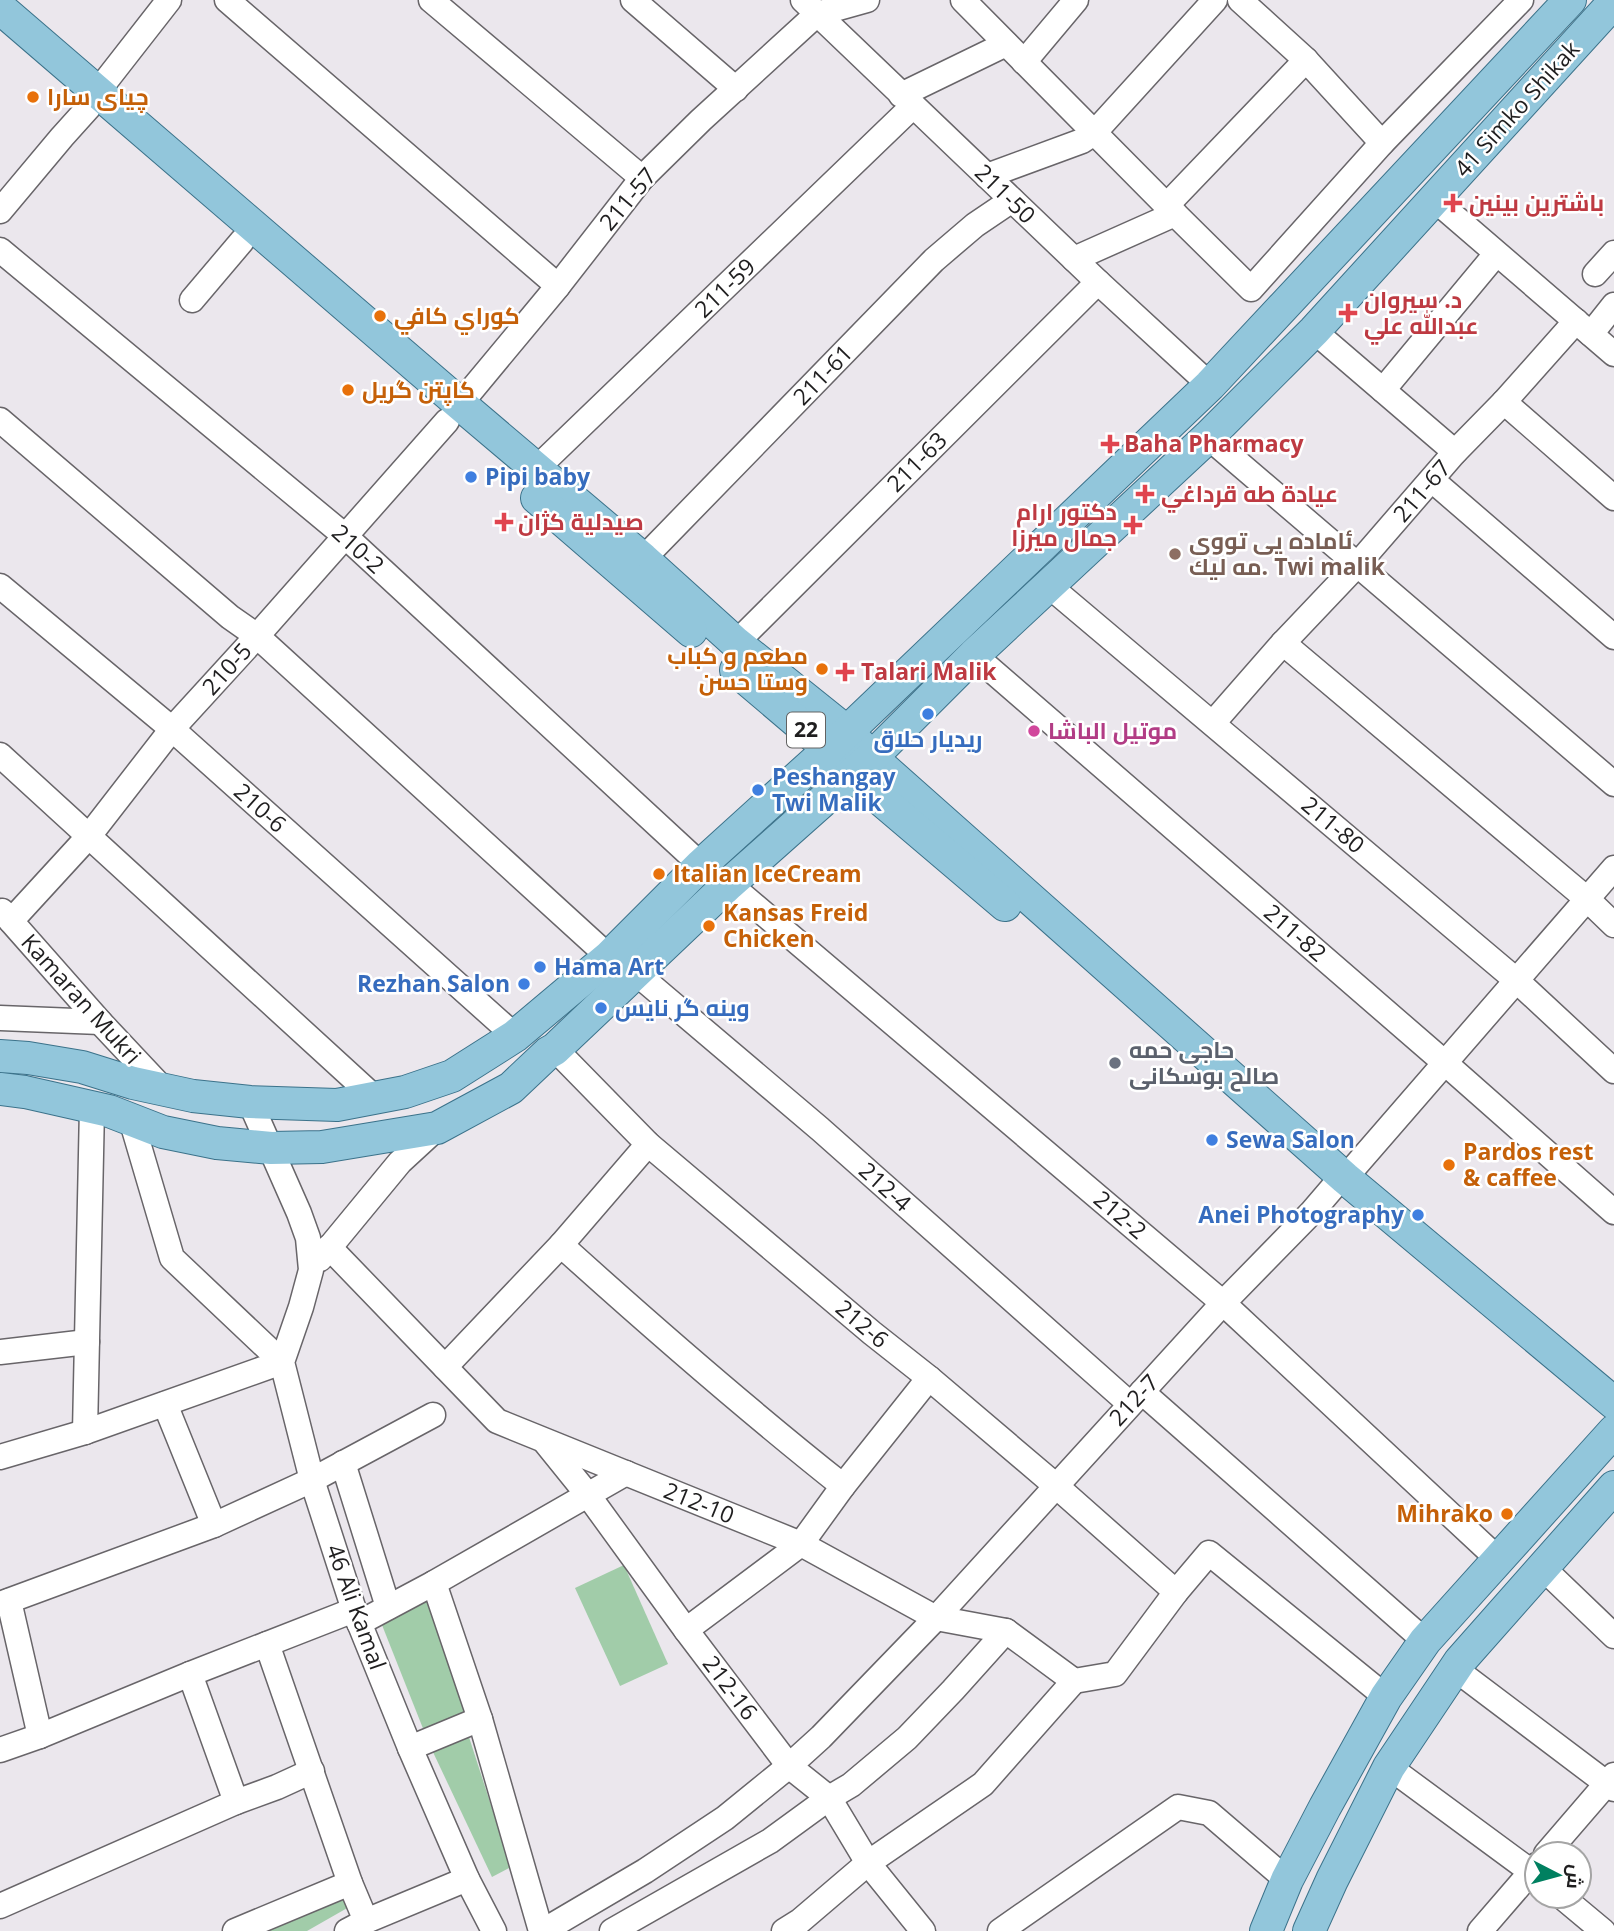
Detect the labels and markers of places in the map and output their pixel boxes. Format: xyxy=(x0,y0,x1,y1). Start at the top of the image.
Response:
place label: چیای سارا xyxy=(47,80,149,113)
marker: چیای سارا xyxy=(25,89,41,105)
place label: باشترين بينين xyxy=(1469,186,1604,218)
marker: باشترين بينين xyxy=(1443,193,1463,213)
place label: د. سيروان عبدالله علي xyxy=(1364,283,1478,345)
place label: كوراي كافي xyxy=(394,299,520,335)
marker: د. سيروان عبدالله علي xyxy=(1338,303,1358,323)
marker: كوراي كافي xyxy=(372,308,388,324)
place label: کاپتن گریل xyxy=(362,373,475,406)
marker: کاپتن گریل xyxy=(340,382,356,398)
place label: Baha Pharmacy xyxy=(1124,427,1305,459)
marker: Baha Pharmacy xyxy=(1102,436,1118,452)
place label: Pipi baby xyxy=(485,460,591,492)
marker: Pipi baby xyxy=(463,469,479,485)
place label: عيادة طه قرداغي xyxy=(1161,477,1338,513)
marker: عيادة طه قرداغي xyxy=(1135,484,1155,504)
place label: دكتور ارام جمال ميرزا xyxy=(1011,495,1117,553)
place label: صيدلية كژان xyxy=(518,505,644,537)
marker: صيدلية كژان xyxy=(496,514,512,530)
marker: دكتور ارام جمال ميرزا xyxy=(1123,515,1143,535)
place label: ئاماده يى تووى مه ليك. Twi malik xyxy=(1189,524,1386,582)
marker: ئاماده يى تووى مه ليك. Twi malik xyxy=(1167,546,1183,562)
place label: مطعم و کباب وستا حسن xyxy=(667,639,808,697)
place label: Talari Malik xyxy=(861,655,997,687)
marker: مطعم و کباب وستا حسن xyxy=(814,661,830,677)
marker: Talari Malik xyxy=(835,662,855,682)
marker: ریدیار حلاق xyxy=(920,706,936,722)
place label: موتيل الباشا xyxy=(1048,714,1177,746)
place label: ریدیار حلاق xyxy=(874,722,982,754)
marker: موتيل الباشا xyxy=(1026,723,1042,739)
place label: Peshangay Twi Malik xyxy=(772,760,896,818)
marker: Peshangay Twi Malik xyxy=(750,782,766,798)
place label: Italian IceCream xyxy=(673,857,862,889)
marker: Italian IceCream xyxy=(651,866,667,882)
place label: Kansas Freid Chicken xyxy=(723,896,868,954)
marker: Kansas Freid Chicken xyxy=(701,918,717,934)
place label: Hama Art xyxy=(554,950,664,982)
marker: Hama Art xyxy=(532,959,548,975)
place label: Rezhan Salon xyxy=(357,967,510,999)
marker: Rezhan Salon xyxy=(516,976,532,992)
place label: وینه گر نایس xyxy=(615,991,750,1023)
marker: وینه گر نایس xyxy=(593,1000,609,1016)
place label: حاجی حمه صالح بوسکانی xyxy=(1129,1033,1279,1092)
marker: حاجی حمه صالح بوسکانی xyxy=(1107,1055,1123,1071)
place label: Sewa Salon xyxy=(1226,1123,1355,1155)
marker: Sewa Salon xyxy=(1204,1132,1220,1148)
place label: Pardos rest & caffee xyxy=(1463,1135,1593,1193)
marker: Pardos rest & caffee xyxy=(1441,1157,1457,1173)
place label: Anei Photography xyxy=(1198,1198,1405,1230)
marker: Anei Photography xyxy=(1410,1207,1426,1223)
place label: Mihrako xyxy=(1396,1497,1493,1529)
marker: Mihrako xyxy=(1499,1506,1515,1522)

